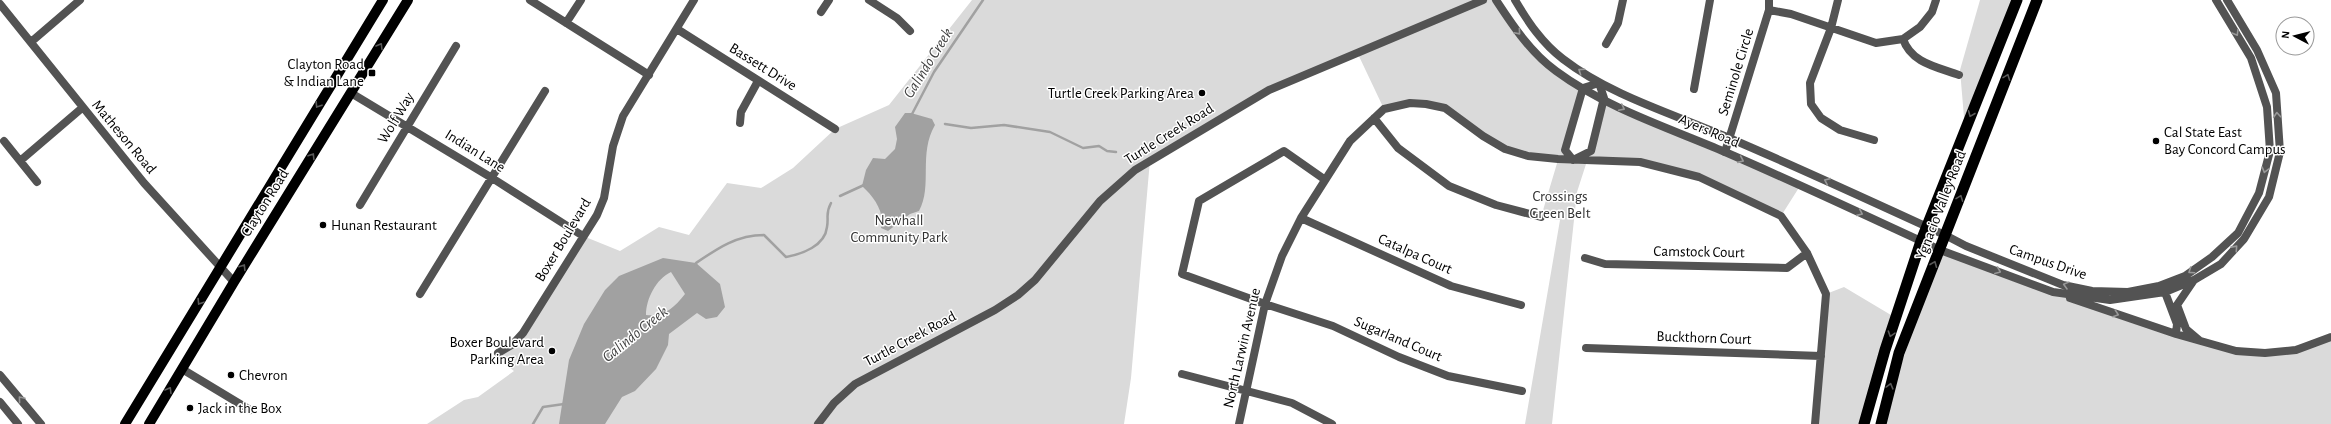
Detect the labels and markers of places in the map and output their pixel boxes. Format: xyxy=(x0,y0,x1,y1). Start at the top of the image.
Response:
place label: Clayton Road & Indian Lane xyxy=(283,57,364,89)
marker: Clayton Road & Indian Lane xyxy=(367,68,377,78)
place label: Turtle Creek Parking Area xyxy=(1048,86,1194,101)
marker: Turtle Creek Parking Area xyxy=(1197,88,1207,98)
place label: Cal State East Bay Concord Campus xyxy=(2164,125,2286,157)
marker: Cal State East Bay Concord Campus xyxy=(2151,136,2161,146)
place label: Hunan Restaurant xyxy=(331,218,437,233)
marker: Hunan Restaurant xyxy=(318,220,328,230)
place label: Boxer Boulevard Parking Area xyxy=(449,335,544,367)
marker: Boxer Boulevard Parking Area xyxy=(547,346,557,356)
place label: Chevron xyxy=(239,368,288,383)
marker: Chevron xyxy=(226,370,236,380)
place label: Jack in the Box xyxy=(198,401,282,416)
marker: Jack in the Box xyxy=(185,403,195,413)

